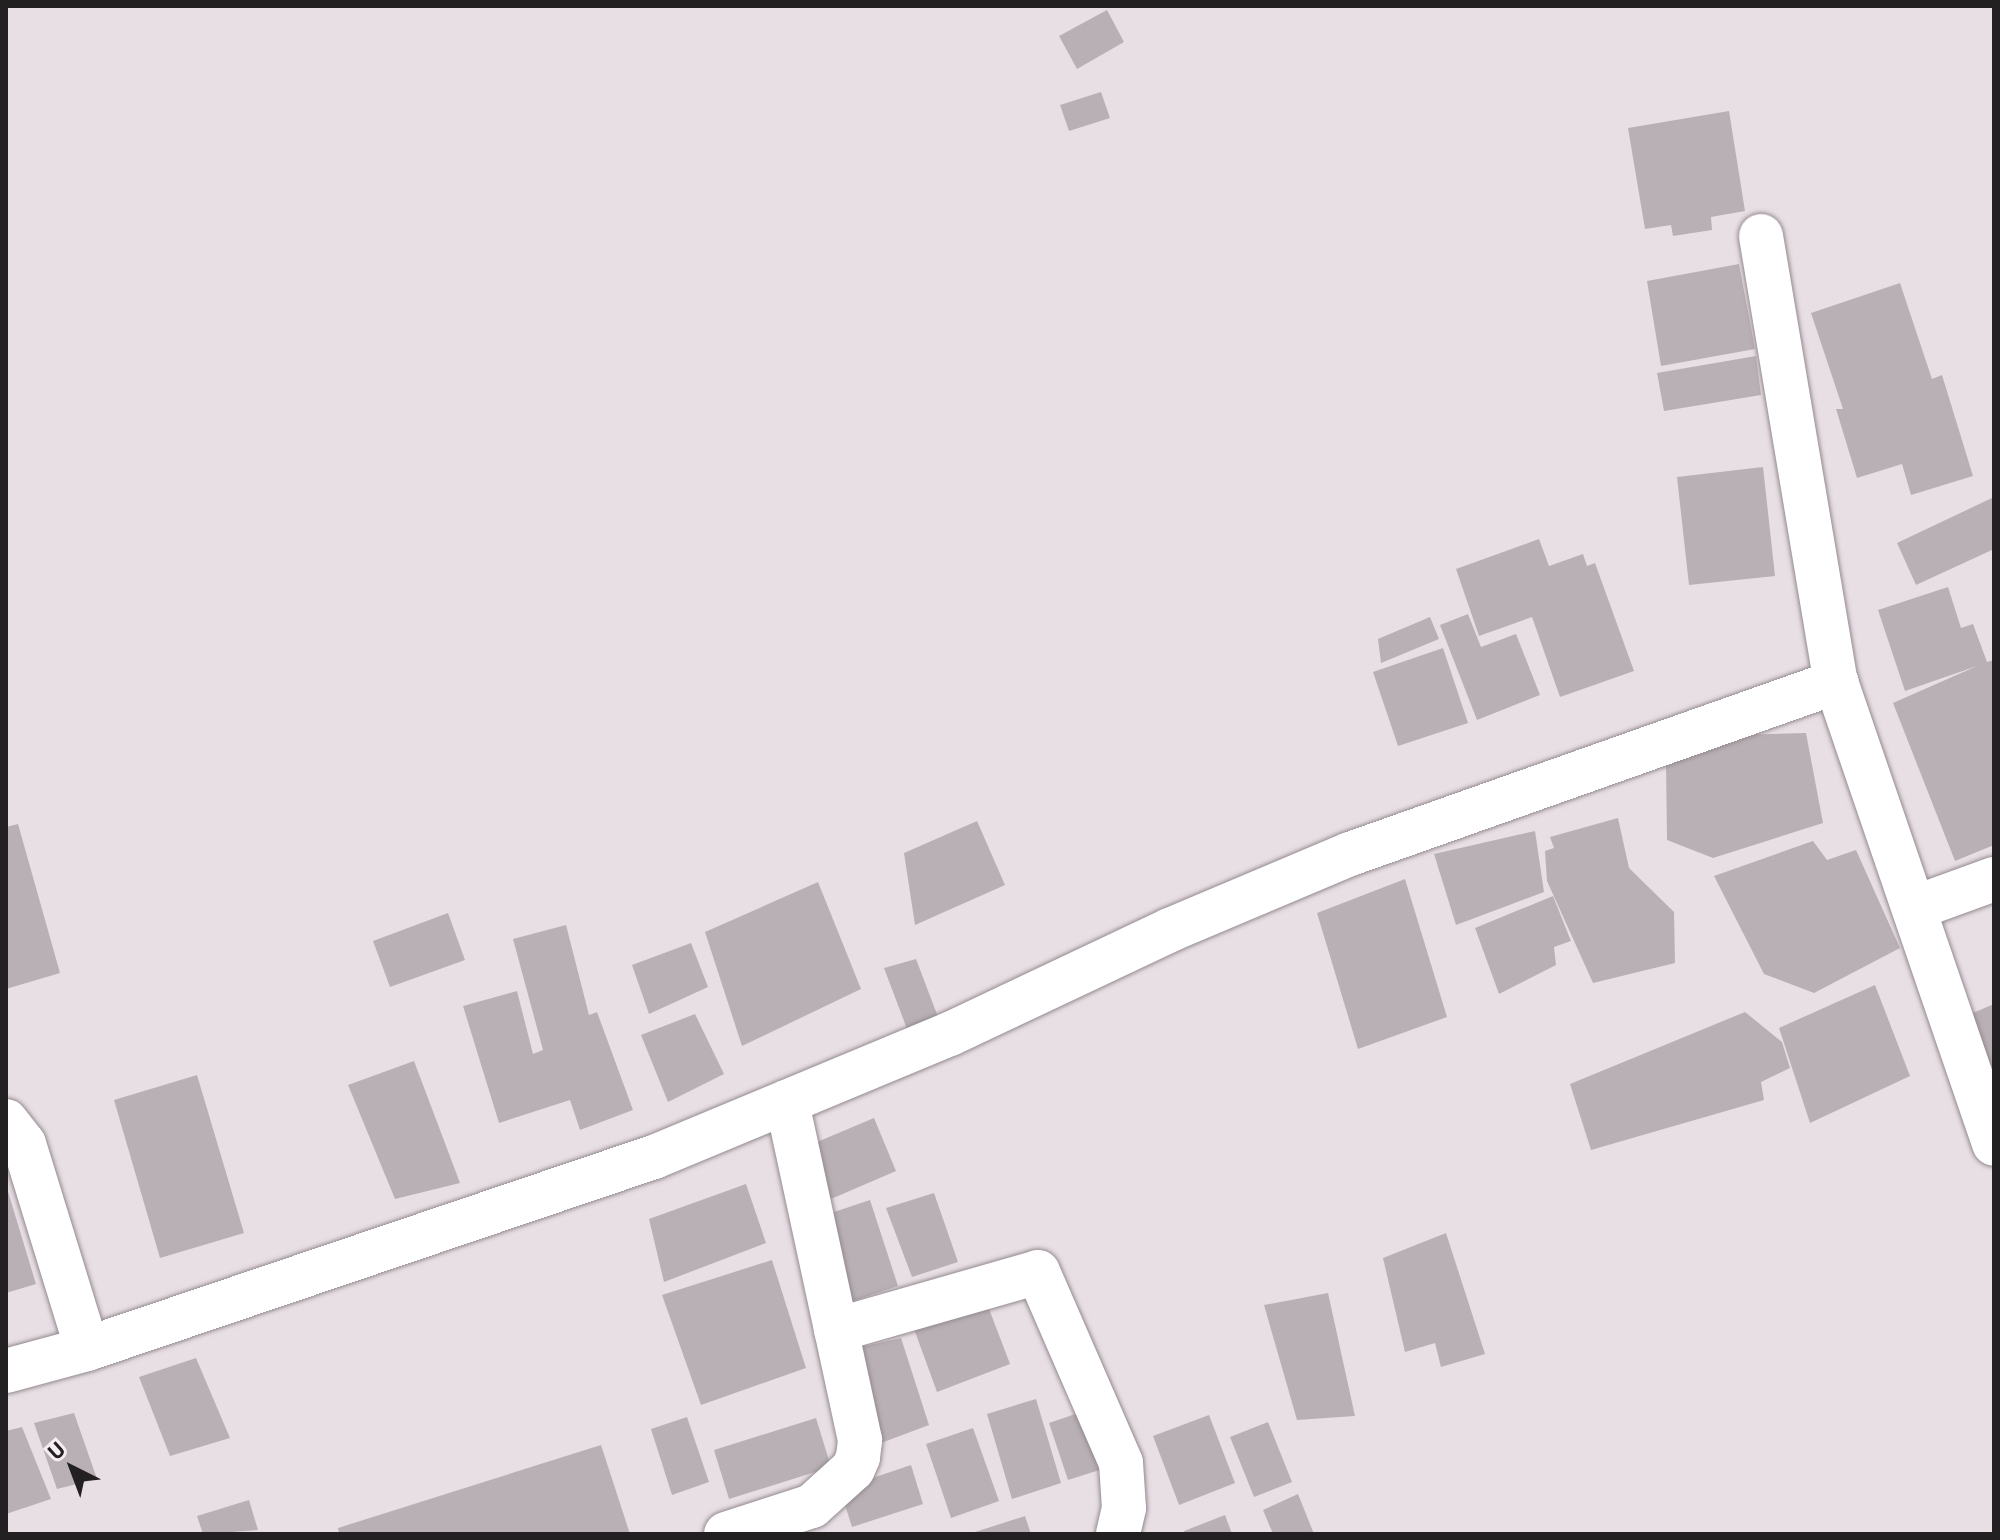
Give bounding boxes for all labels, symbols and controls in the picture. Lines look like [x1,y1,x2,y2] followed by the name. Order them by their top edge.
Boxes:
[32,1428,112,1508] north arrow
[39,1433,73,1468] text: U

